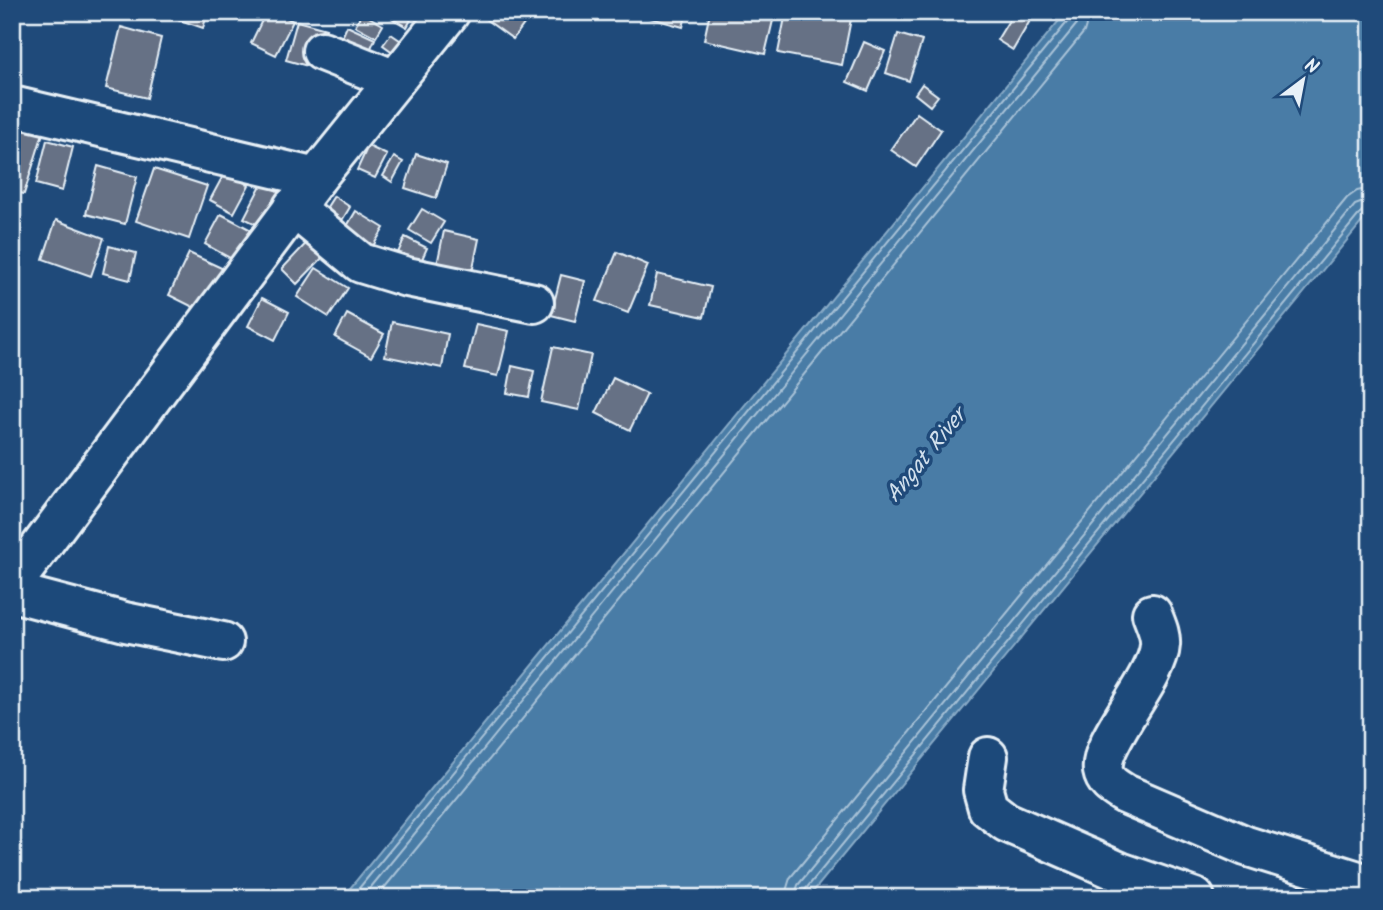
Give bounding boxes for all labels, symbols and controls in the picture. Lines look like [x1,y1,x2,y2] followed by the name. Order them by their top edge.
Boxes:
[1268,46,1338,116] north arrow
[1298,51,1324,83] text: N
[877,398,979,511] water label: Angat River

